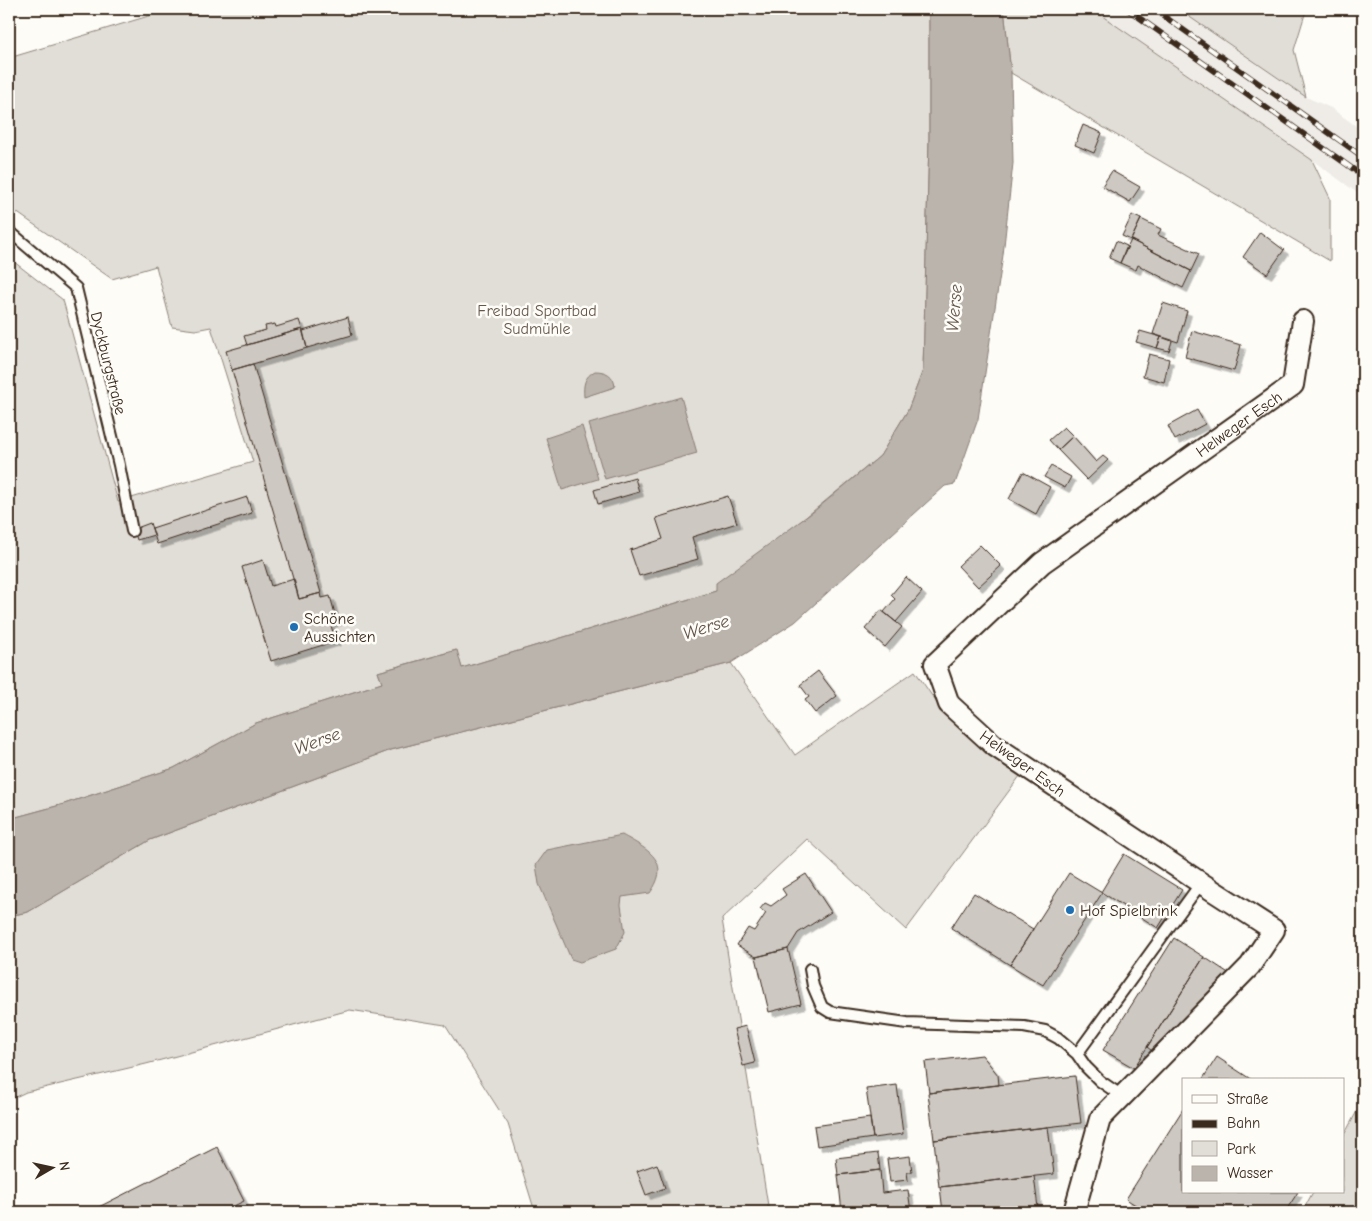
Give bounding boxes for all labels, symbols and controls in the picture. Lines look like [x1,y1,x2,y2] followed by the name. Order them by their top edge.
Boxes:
[942,283,967,333] water label: Werse
[477,302,597,338] park label: Freibad Sportbad Sudmühle
[87,310,130,417] street label: Dyckburgstraße
[1193,388,1286,461] street label: Helweger Esch
[304,610,376,646] place label: Schöne Aussichten
[680,610,732,644] water label: Werse
[288,621,300,633] marker: Schöne Aussichten
[291,723,343,759] water label: Werse
[976,727,1069,801] street label: Helweger Esch
[1080,902,1178,920] place label: Hof Spielbrink
[1064,904,1076,916] marker: Hof Spielbrink
[1182,1078,1344,1194] legend
[1227,1090,1269,1108] text: Straße
[1227,1114,1260,1132] text: Bahn
[1227,1140,1256,1158] text: Park
[28,1144,78,1194] north arrow
[55,1160,73,1172] text: N
[1227,1164,1273,1182] text: Wasser

